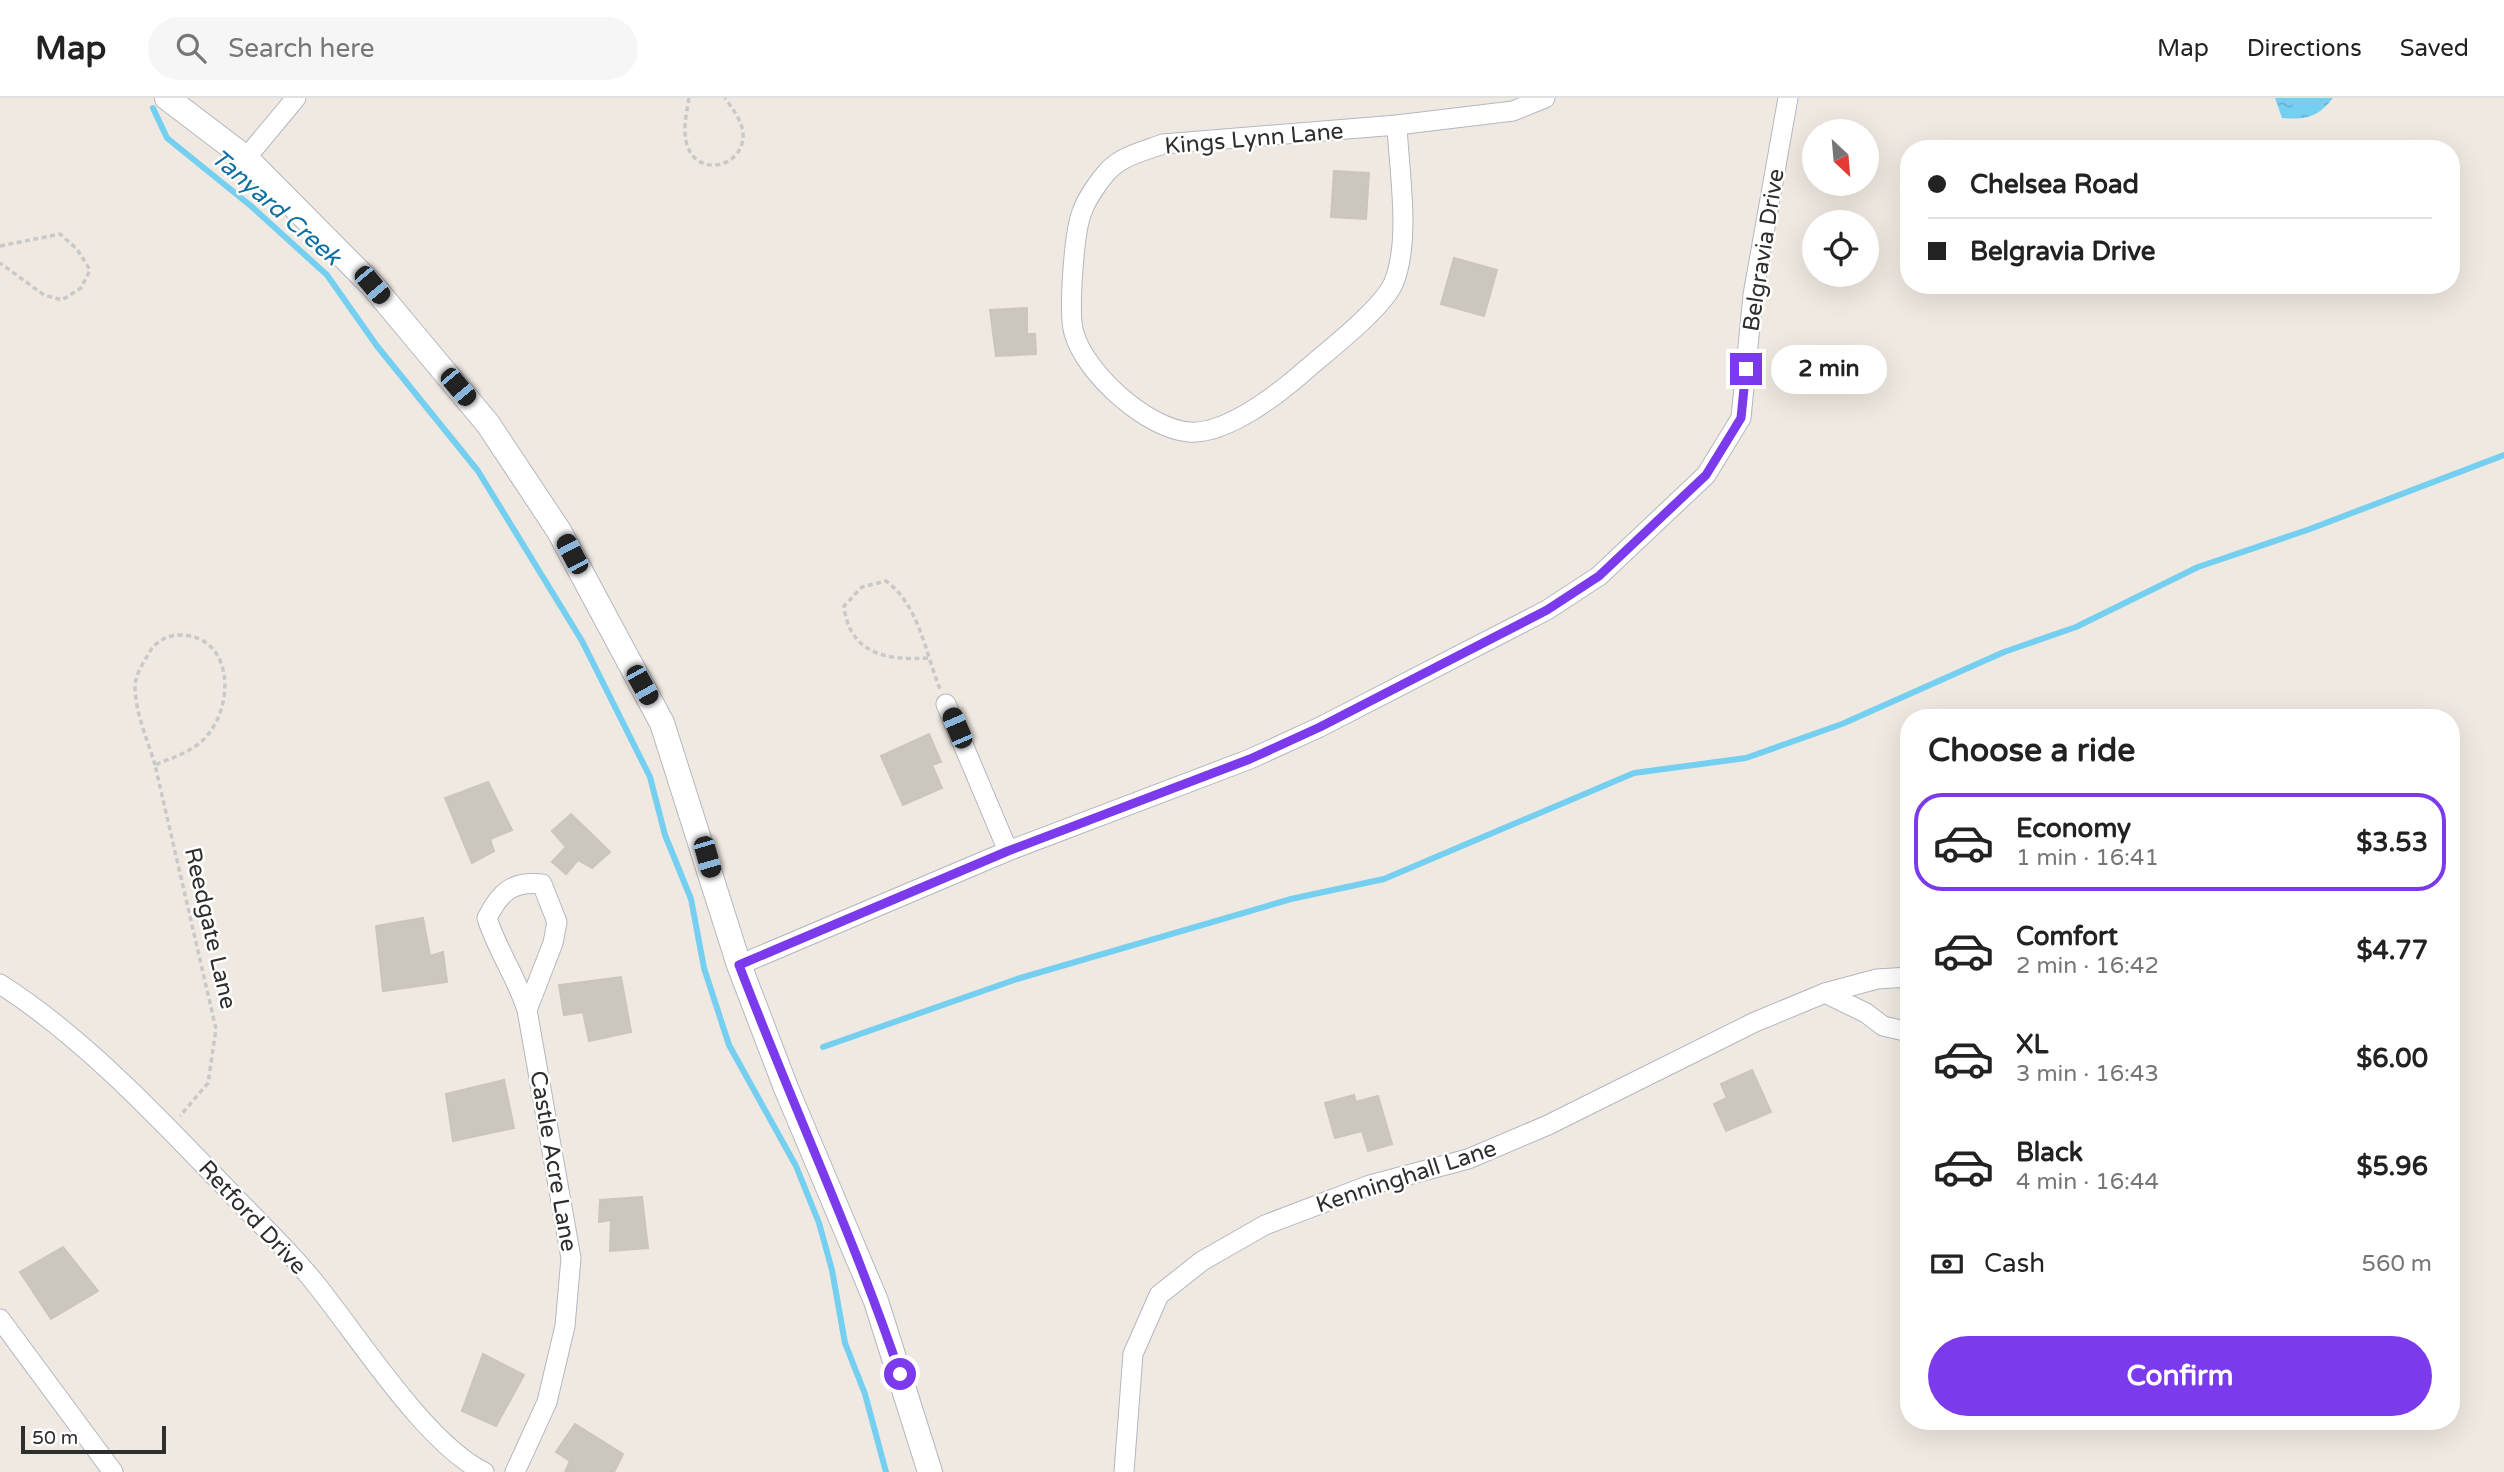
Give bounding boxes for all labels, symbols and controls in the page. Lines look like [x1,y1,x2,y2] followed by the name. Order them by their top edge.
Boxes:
[148,17,638,80] search box
[35,29,106,68] text: Map
[172,29,210,67] icon: search
[228,33,374,64] text: Search here
[2157,34,2209,63] text: Map
[2247,34,2362,63] text: Directions
[2400,34,2469,63] text: Saved
[1163,117,1345,161] street label: Kings Lynn Lane
[1802,119,1880,196] north arrow
[1802,119,1879,287] map controls
[205,143,348,273] water label: Tanyard Creek
[1737,167,1791,333] street label: Belgravia Drive
[1970,169,2139,200] text: Chelsea Road
[1802,210,1879,287] button: locate
[1970,236,2155,267] text: Belgravia Drive
[351,262,394,308] car
[1770,344,1886,394] callout: 2 min
[1730,353,1762,385] route end
[1798,355,1860,383] text: 2 min
[437,364,480,410] car
[553,531,592,577] car
[623,662,662,708] car
[940,705,975,751] car
[1928,732,2135,770] text: Choose a ride
[1932,811,1995,874] icon: car
[2016,813,2131,844] text: Economy
[2356,827,2428,858] text: $3.53
[692,834,723,880] car
[2016,844,2159,872] text: 1 min · 16:41
[178,845,242,1012] street label: Reedgate Lane
[1932,919,1995,982] icon: car
[2016,921,2118,952] text: Comfort
[2356,935,2428,966] text: $4.77
[2016,952,2159,980] text: 2 min · 16:42
[1932,1027,1995,1090] icon: car
[2016,1029,2048,1060] text: XL
[2356,1043,2428,1074] text: $6.00
[2016,1060,2159,1088] text: 3 min · 16:43
[523,1069,583,1254] street label: Castle Acre Lane
[1312,1135,1500,1219] street label: Kenninghall Lane
[1932,1135,1995,1198] icon: car
[2016,1137,2083,1168] text: Black
[2356,1151,2428,1182] text: $5.96
[192,1155,312,1281] street label: Retford Drive
[2016,1168,2159,1196] text: 4 min · 16:44
[1928,1245,1966,1283] icon: cash
[1984,1248,2045,1279] text: Cash
[2362,1250,2432,1278] text: 560 m
[1928,1336,2432,1416] button: Confirm
[884,1358,916,1390] route start
[21,1423,166,1455] scale bar
[32,1427,78,1449] text: 50 m

